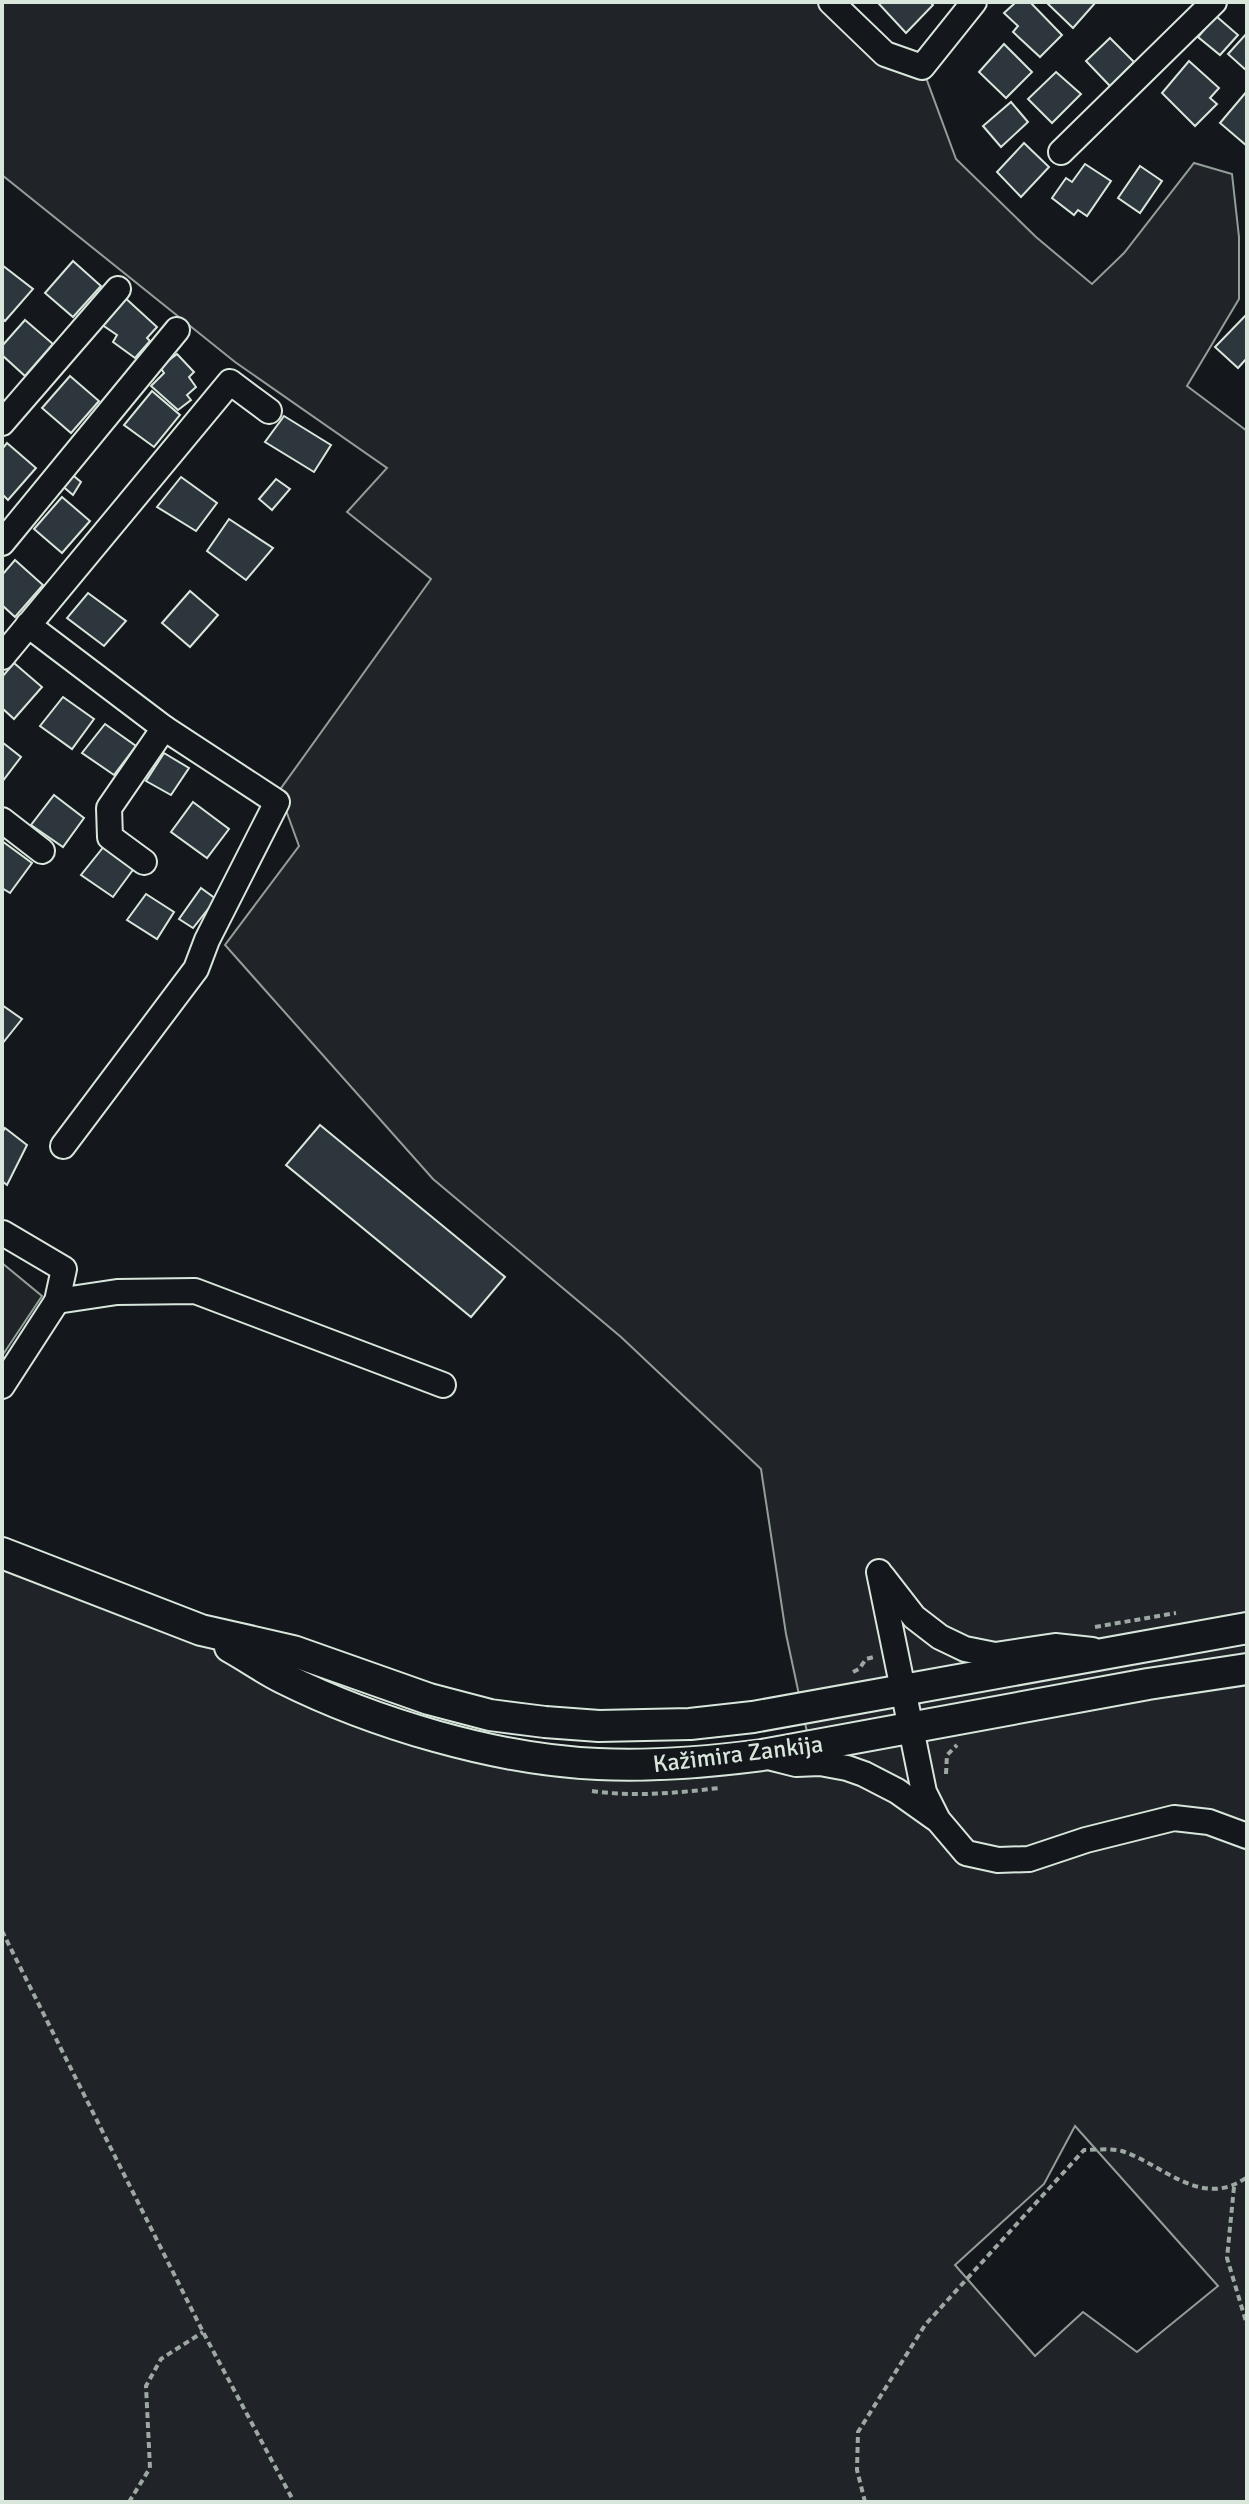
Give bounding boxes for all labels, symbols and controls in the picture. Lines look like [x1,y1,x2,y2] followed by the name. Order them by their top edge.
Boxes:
[651,1729,825,1779] street label: Kažimira Zankija

